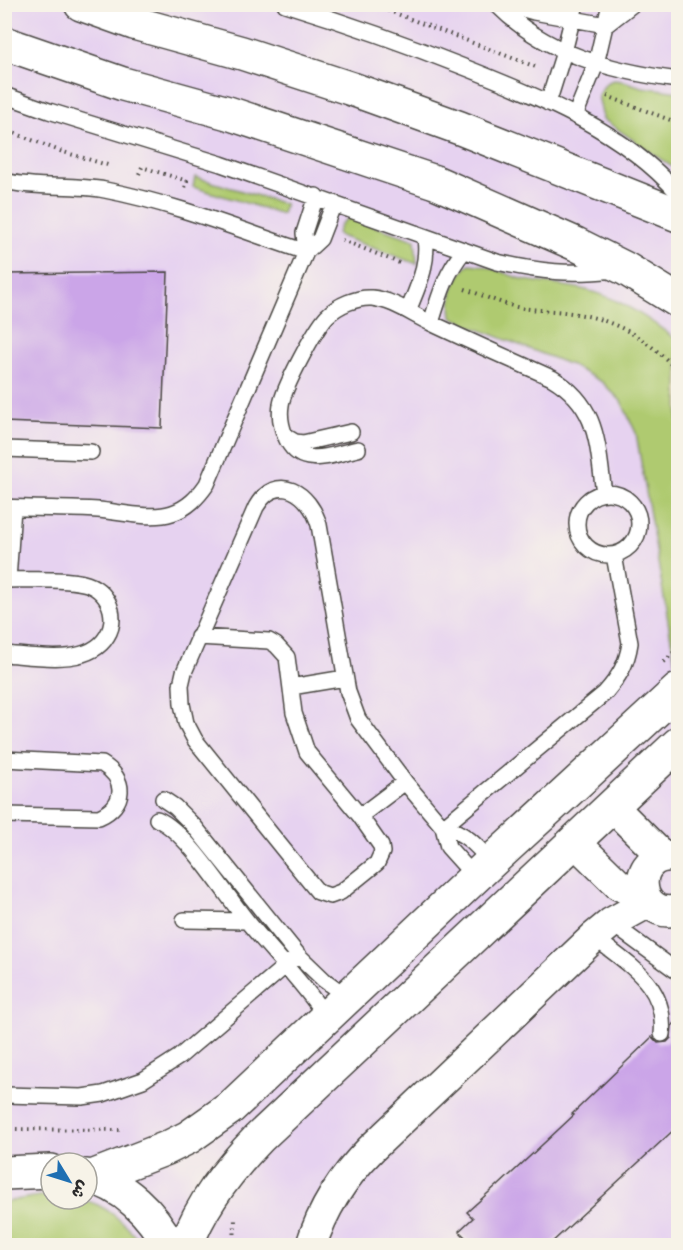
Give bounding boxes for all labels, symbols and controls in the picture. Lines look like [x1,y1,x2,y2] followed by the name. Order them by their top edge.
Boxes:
[39,1151,99,1211] north arrow
[67,1177,93,1202] text: ش

